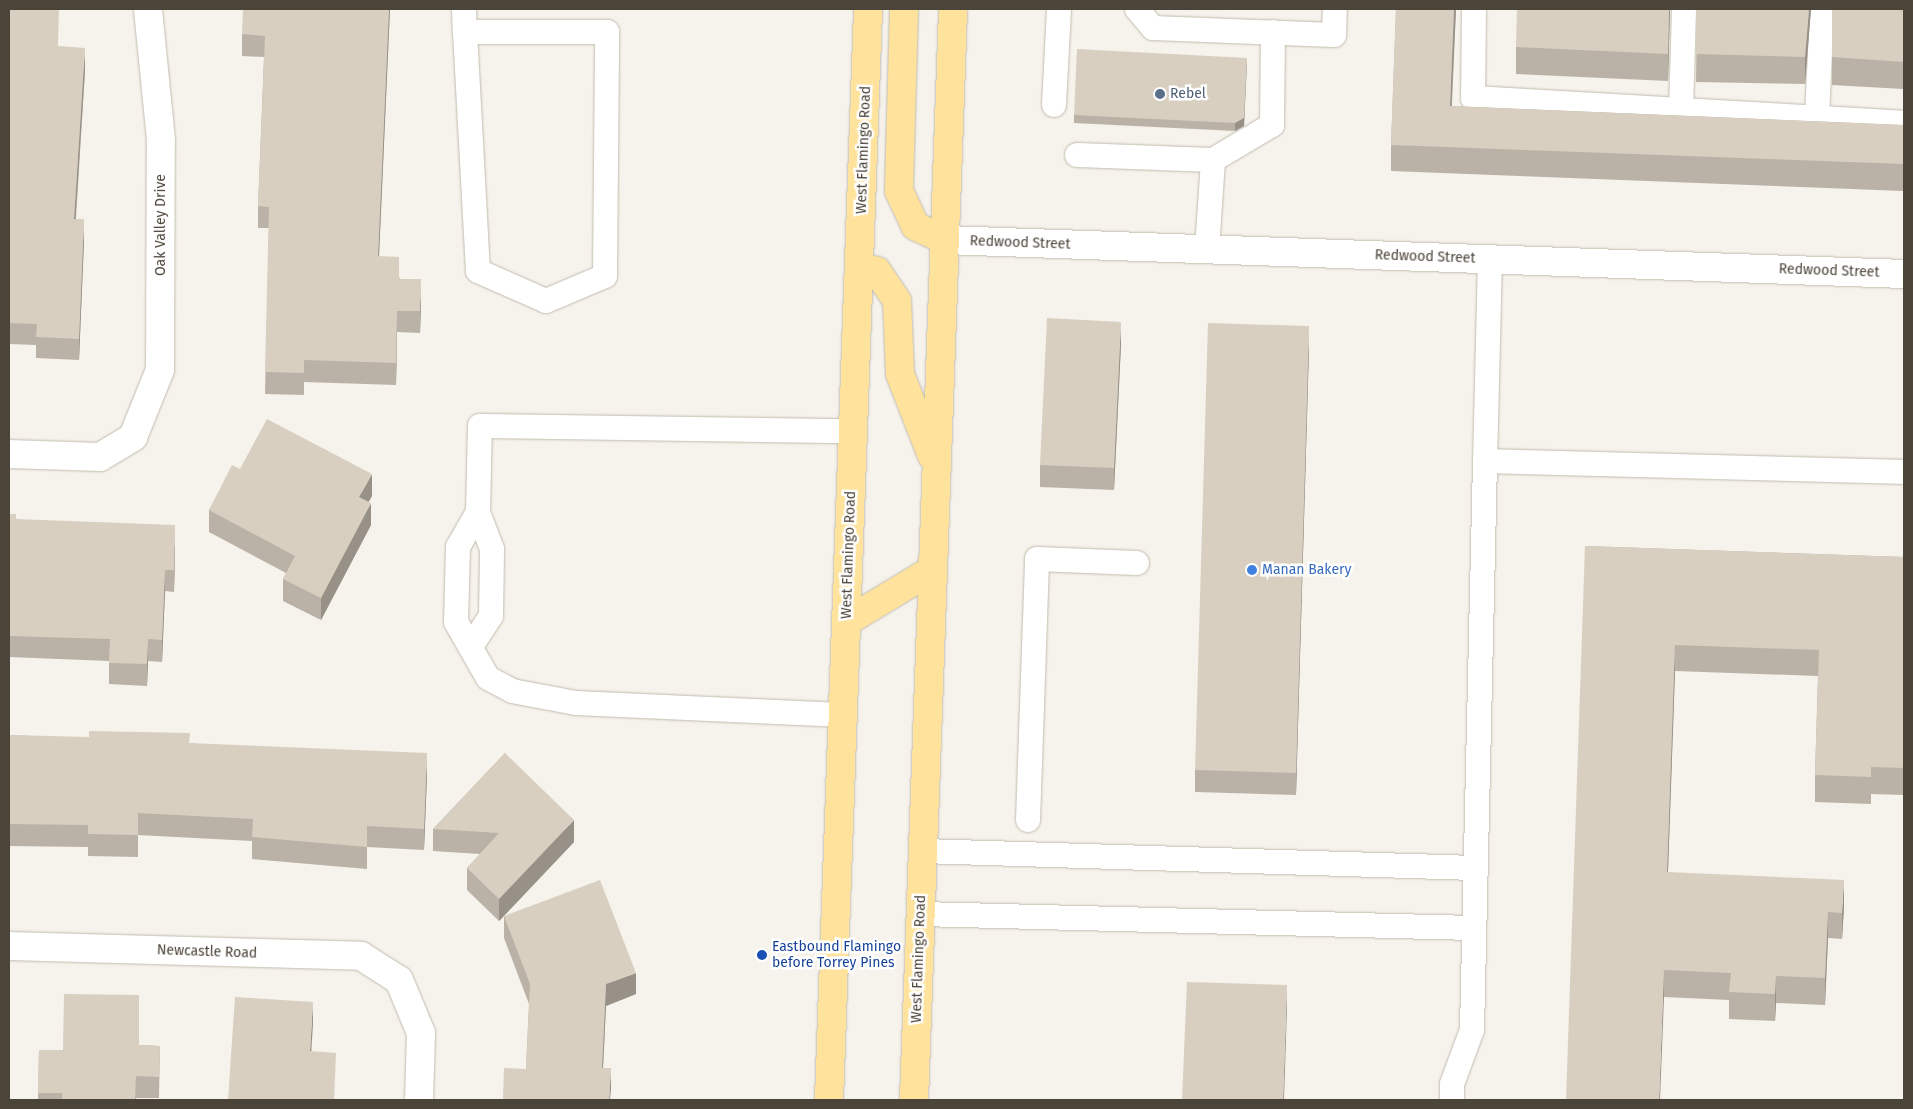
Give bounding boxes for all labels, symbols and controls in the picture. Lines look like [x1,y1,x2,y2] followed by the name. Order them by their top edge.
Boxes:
[853,86,875,214] street label: West Flamingo Road
[1170,86,1206,102] place label: Rebel
[1154,88,1166,100] marker: Rebel
[153,174,169,276] street label: Oak Valley Drive
[969,233,1071,253] street label: Redwood Street
[1374,247,1476,267] street label: Redwood Street
[1778,261,1880,281] street label: Redwood Street
[838,491,860,619] street label: West Flamingo Road
[1262,562,1351,578] place label: Manan Bakery
[1246,564,1258,576] marker: Manan Bakery
[908,895,930,1023] street label: West Flamingo Road
[772,939,901,972] place label: Eastbound Flamingo before Torrey Pines
[157,942,257,962] street label: Newcastle Road
[756,949,768,961] marker: Eastbound Flamingo before Torrey Pines

